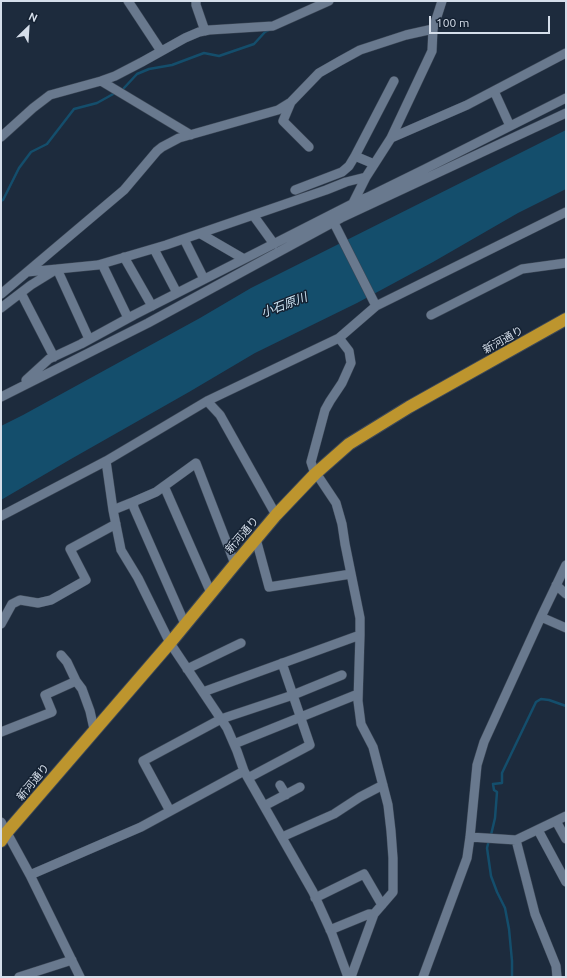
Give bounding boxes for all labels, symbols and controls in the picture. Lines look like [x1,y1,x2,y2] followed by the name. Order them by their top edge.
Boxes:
[8,8,48,48] north arrow
[431,8,552,34] scale bar
[27,10,39,24] text: N
[436,16,469,29] text: 100 m
[259,290,309,320] water label: 小石原川
[481,324,525,356] street label: 新河通り
[223,514,261,556] street label: 新河通り
[14,761,52,803] street label: 新河通り

